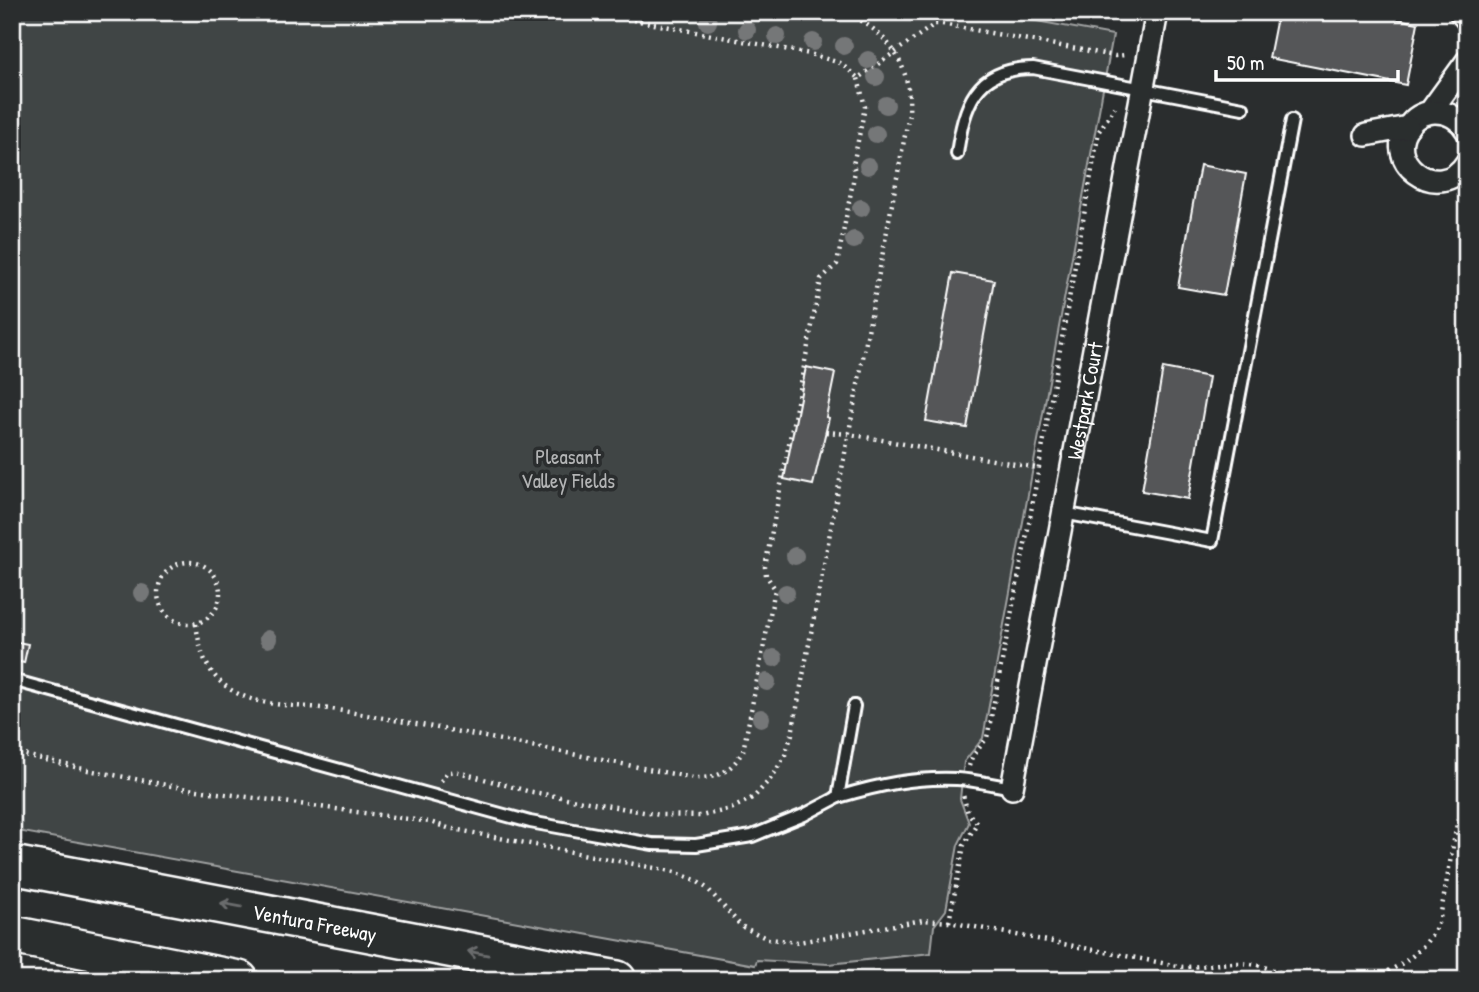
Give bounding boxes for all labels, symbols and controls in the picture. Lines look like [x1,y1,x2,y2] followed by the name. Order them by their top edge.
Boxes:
[1216,38,1398,82] scale bar
[1227,48,1264,77] text: 50 m
[1059,339,1110,462] street label: Westpark Court
[521,442,615,495] park label: Pleasant Valley Fields
[250,897,379,949] street label: Ventura Freeway
[220,898,243,912] one-way arrow
[467,946,490,959] one-way arrow

